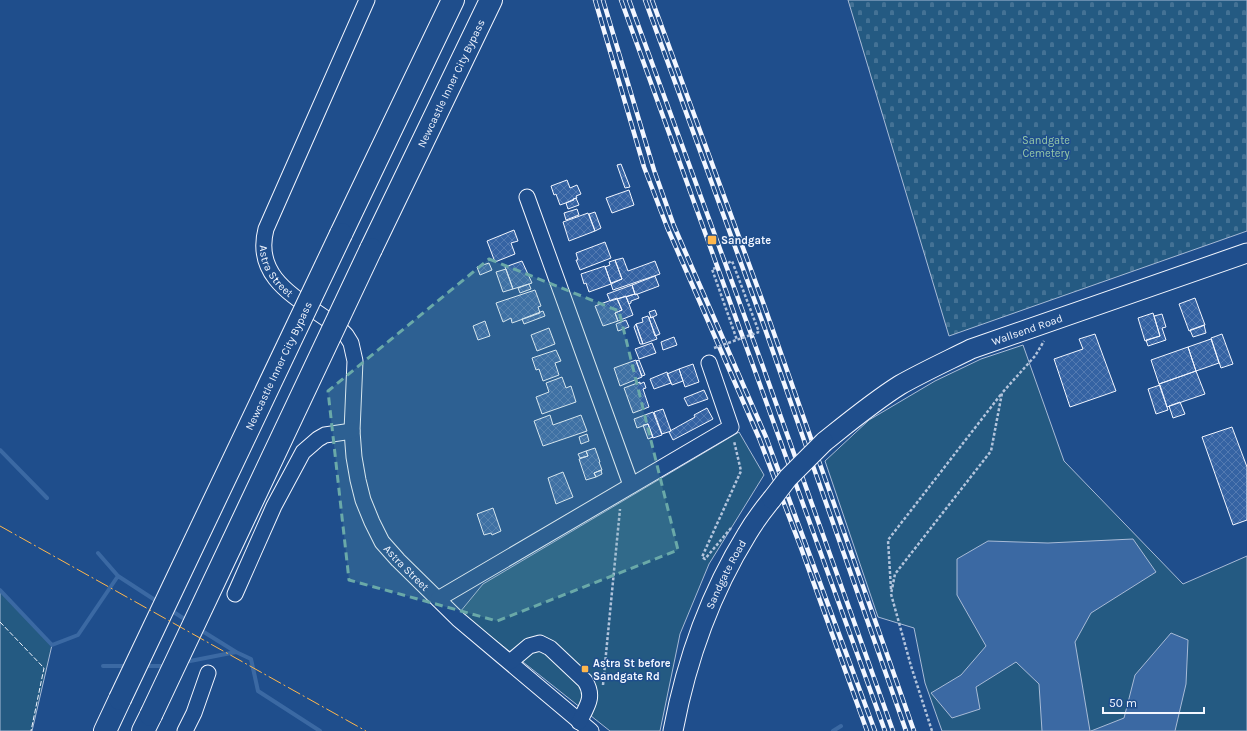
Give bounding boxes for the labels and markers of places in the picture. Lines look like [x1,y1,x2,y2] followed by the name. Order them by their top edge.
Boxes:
[706,234,718,246] marker: Sandgate
[721,234,771,247] place label: Sandgate
[593,657,671,683] place label: Astra St before Sandgate Rd
[580,664,590,674] marker: Astra St before Sandgate Rd

